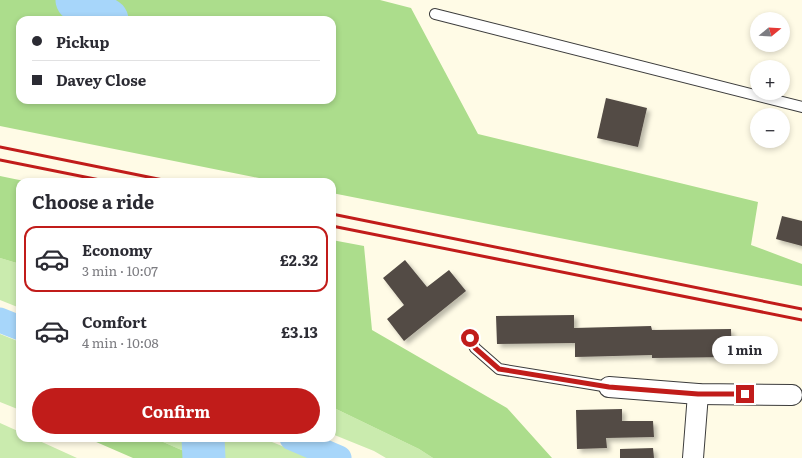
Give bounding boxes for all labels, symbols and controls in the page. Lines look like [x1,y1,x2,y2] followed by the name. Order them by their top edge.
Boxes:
[750,12,790,52] north arrow
[750,12,790,148] map controls
[56,30,109,53] text: Pickup
[750,60,790,100] button: +
[56,68,146,91] text: Davey Close
[750,108,790,148] button: −
[32,188,154,215] text: Choose a ride
[82,238,152,261] text: Economy
[34,241,70,277] icon: car
[280,248,318,271] text: £2.32
[82,261,158,280] text: 3 min · 10:07
[82,310,147,333] text: Comfort
[34,313,70,349] icon: car
[281,320,318,343] text: £3.13
[461,329,479,347] route start
[82,333,159,352] text: 4 min · 10:08
[712,336,778,364] callout: 1 min
[728,340,762,359] text: 1 min
[736,385,754,403] route end
[32,388,320,434] button: Confirm

